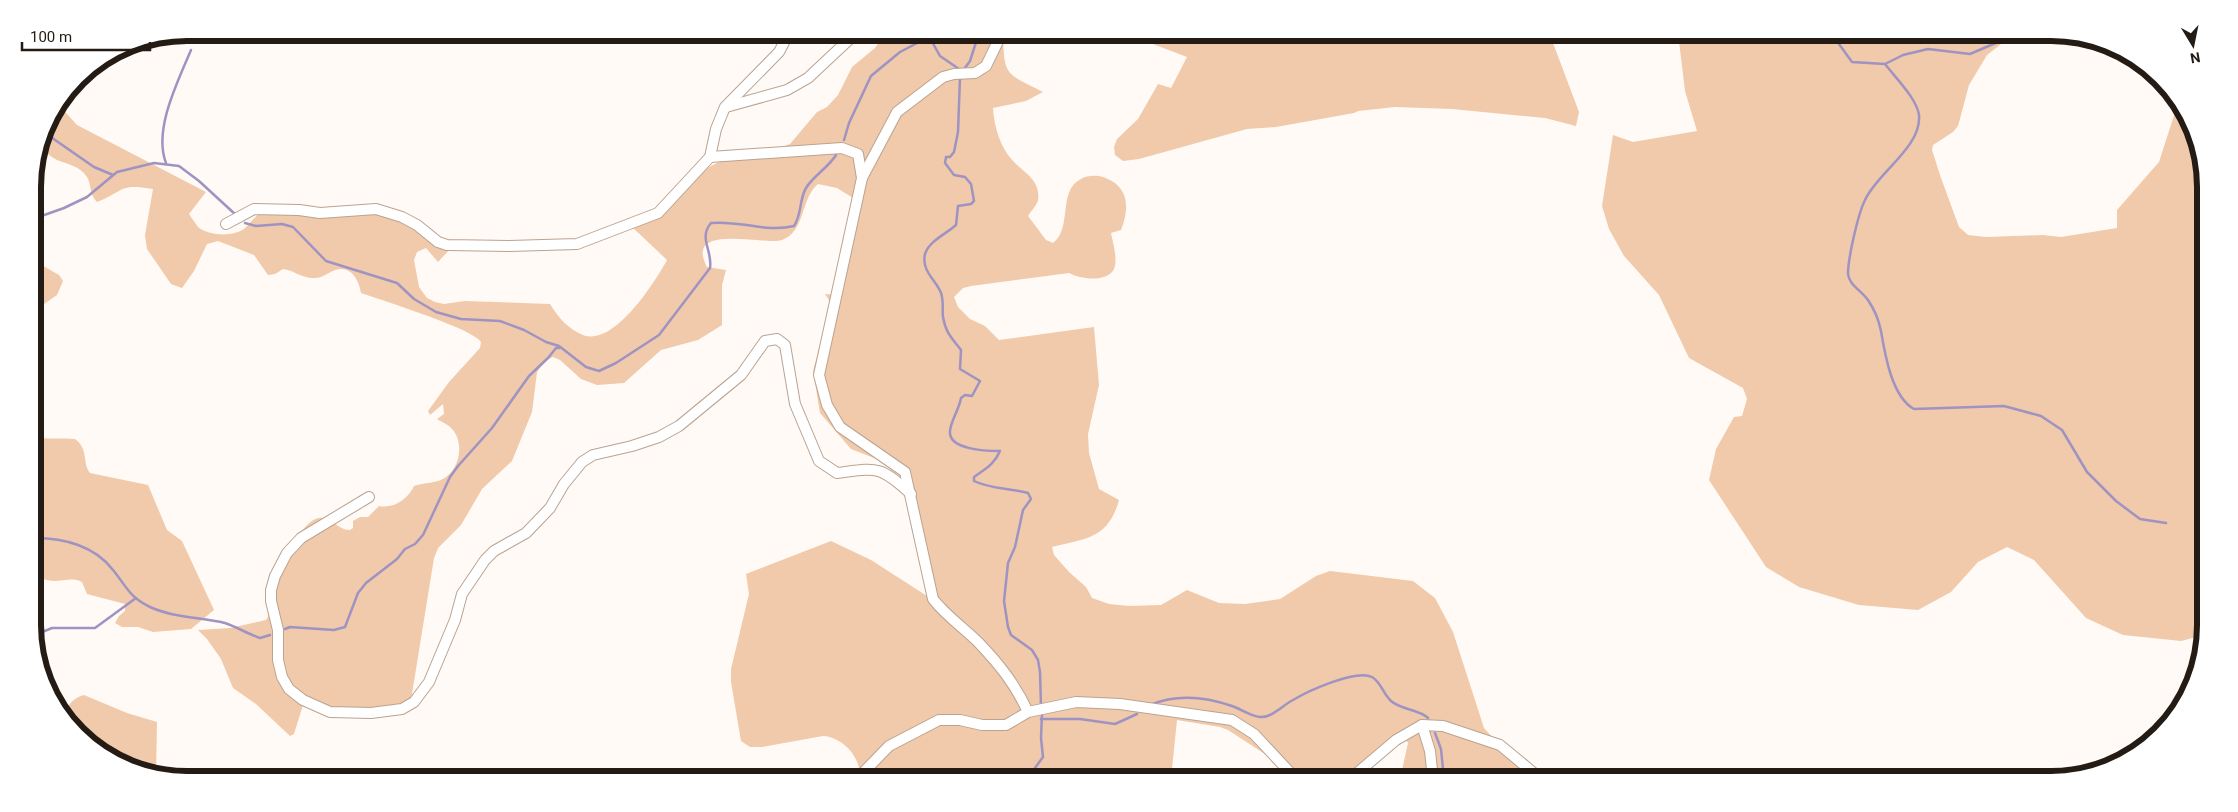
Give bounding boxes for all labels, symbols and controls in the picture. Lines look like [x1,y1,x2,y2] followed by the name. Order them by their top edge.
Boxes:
[22,20,150,52] scale bar
[2168,20,2218,70] north arrow
[30,28,72,46] text: 100 m
[2189,49,2202,67] text: N

